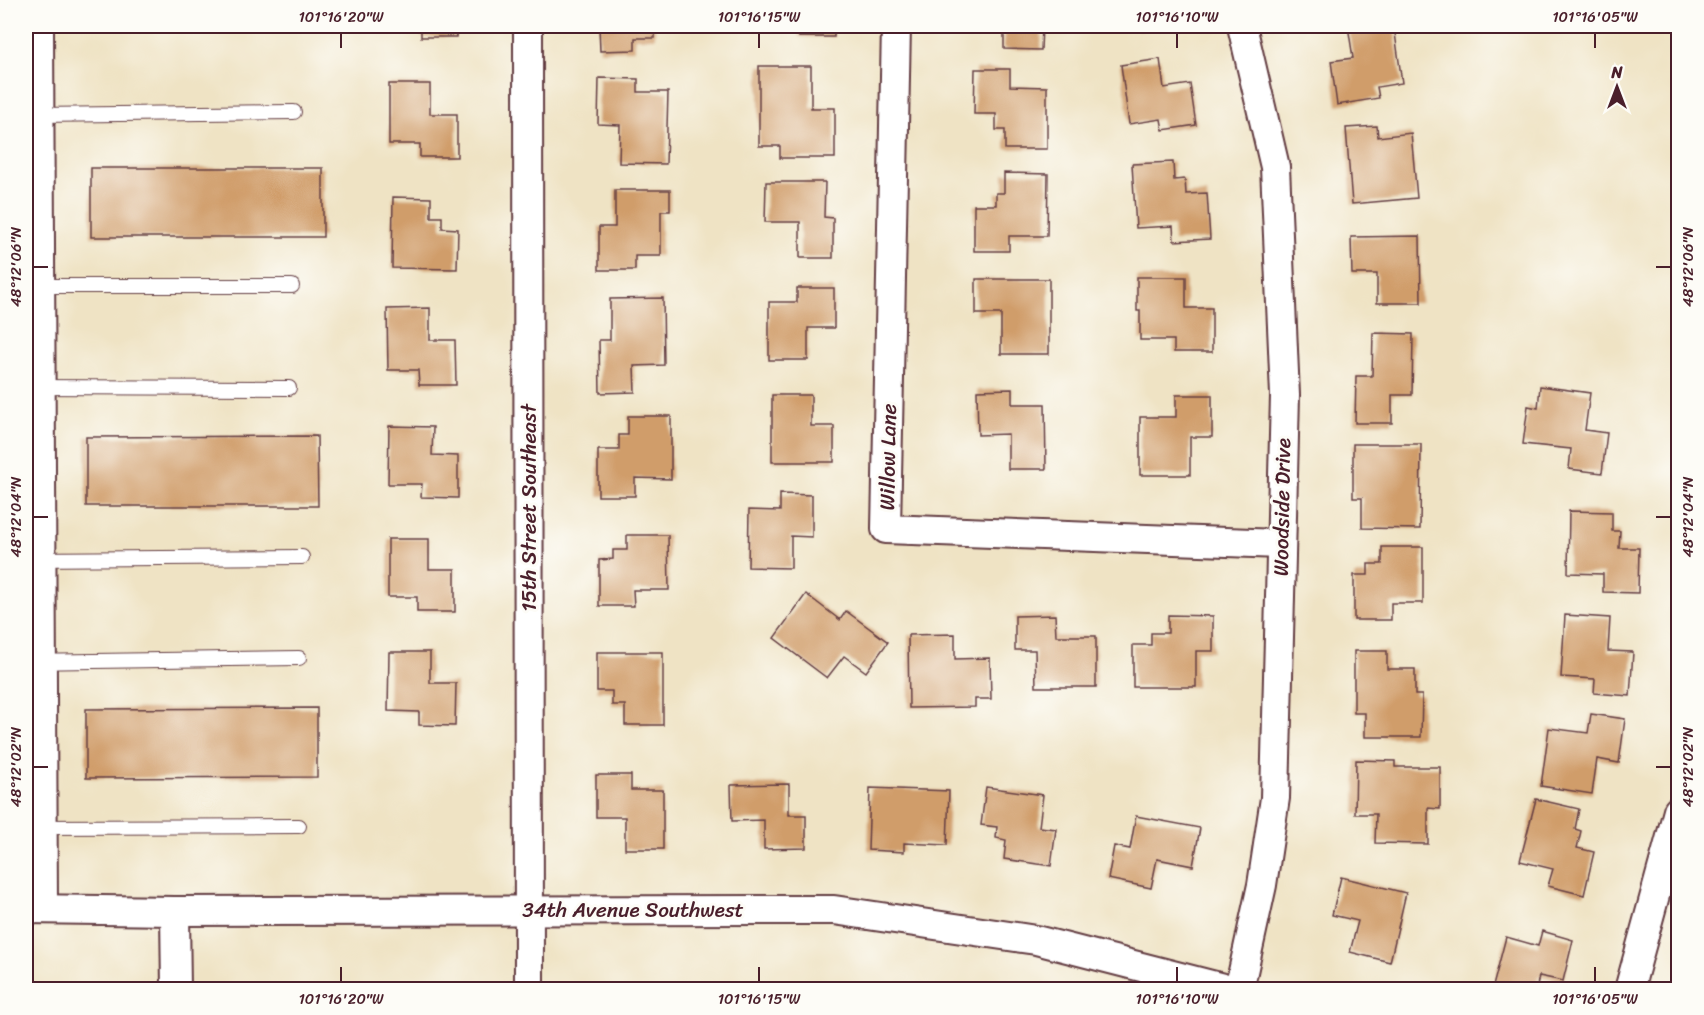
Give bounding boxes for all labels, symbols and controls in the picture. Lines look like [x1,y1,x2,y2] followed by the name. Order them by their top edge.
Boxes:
[298,4,384,30] text: 101°16'20"W
[718,4,801,30] text: 101°16'15"W
[1135,4,1219,30] text: 101°16'10"W
[1552,4,1638,30] text: 101°16'05"W
[1587,57,1647,117] north arrow
[1610,58,1623,87] text: N
[3,226,29,307] text: 48°12'06"N
[1675,226,1701,307] text: 48°12'06"N
[510,403,548,612] street label: 15th Street Southeast
[868,403,908,511] street label: Willow Lane
[1262,438,1302,576] street label: Woodside Drive
[3,476,29,558] text: 48°12'04"N
[1675,476,1701,558] text: 48°12'04"N
[3,726,29,807] text: 48°12'02"N
[1675,726,1701,807] text: 48°12'02"N
[522,891,744,929] street label: 34th Avenue Southwest
[298,986,384,1012] text: 101°16'20"W
[718,986,801,1012] text: 101°16'15"W
[1135,986,1219,1012] text: 101°16'10"W
[1552,986,1638,1012] text: 101°16'05"W

